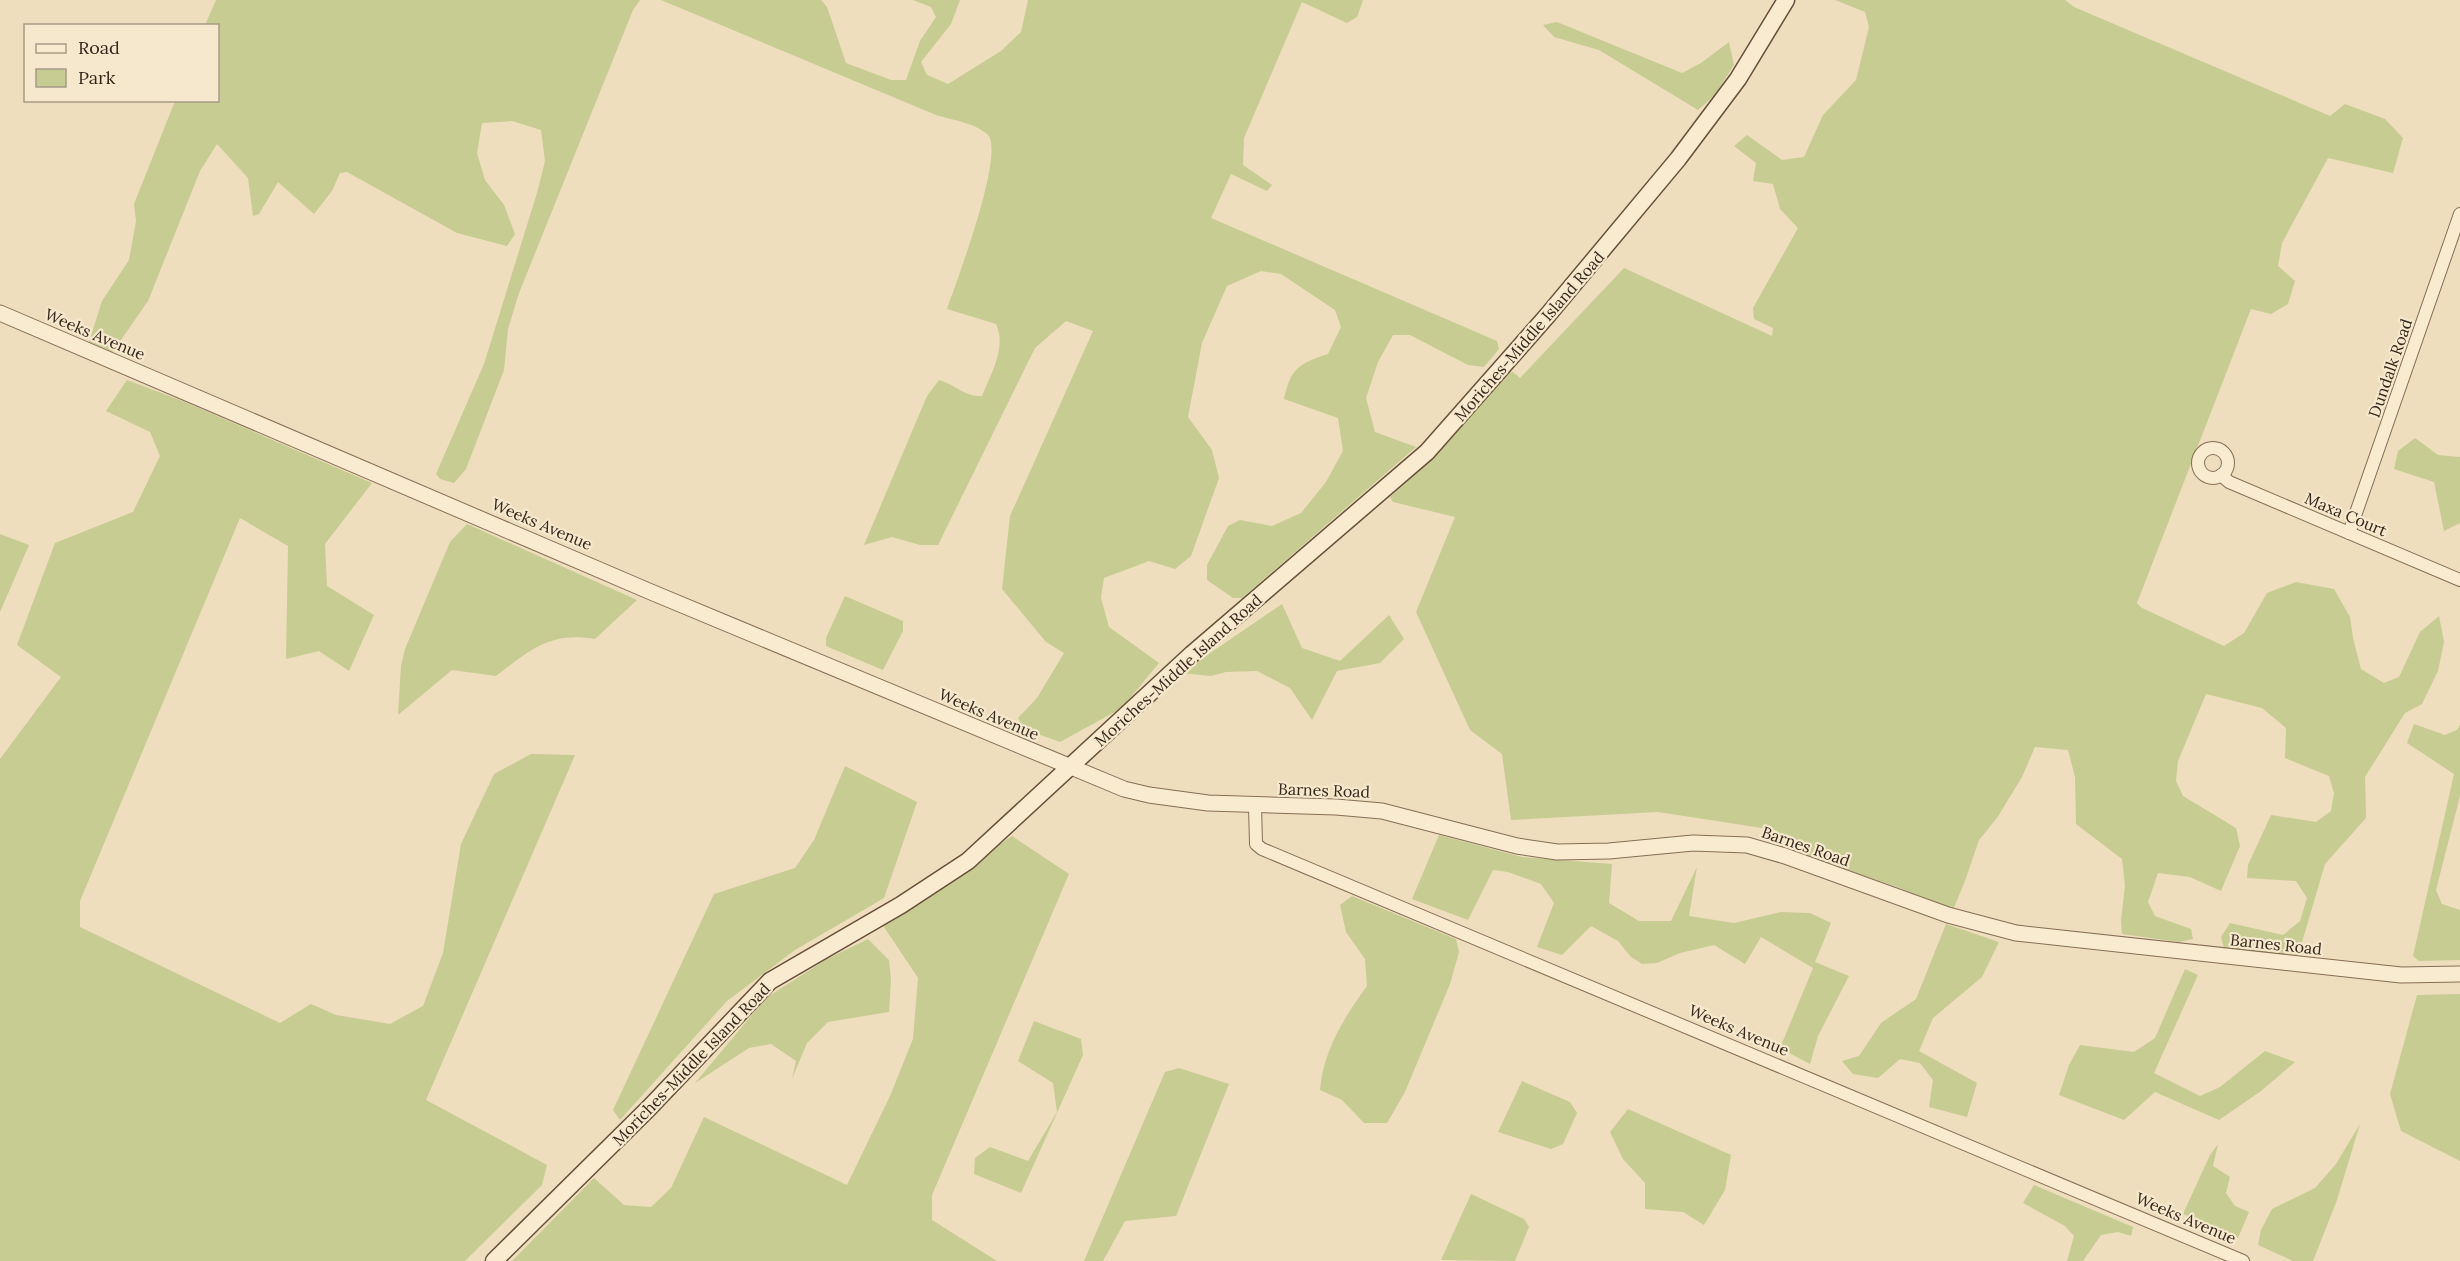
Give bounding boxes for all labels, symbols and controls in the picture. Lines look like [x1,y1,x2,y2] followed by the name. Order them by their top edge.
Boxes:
[24,24,219,102] legend
[78,36,120,59] text: Road
[78,66,116,89] text: Park
[1450,247,1609,425] street label: Moriches-Middle Island Road
[42,304,148,364] street label: Weeks Avenue
[2364,316,2416,420] street label: Dundalk Road
[2302,488,2391,541] street label: Maxa Court
[489,494,595,554] street label: Weeks Avenue
[1090,589,1266,751] street label: Moriches-Middle Island Road
[936,684,1042,744] street label: Weeks Avenue
[1278,778,1371,802] street label: Barnes Road
[1759,822,1853,871] street label: Barnes Road
[2229,929,2323,959] street label: Barnes Road
[608,978,774,1150] street label: Moriches-Middle Island Road
[1686,1000,1792,1060] street label: Weeks Avenue
[2133,1188,2239,1248] street label: Weeks Avenue

